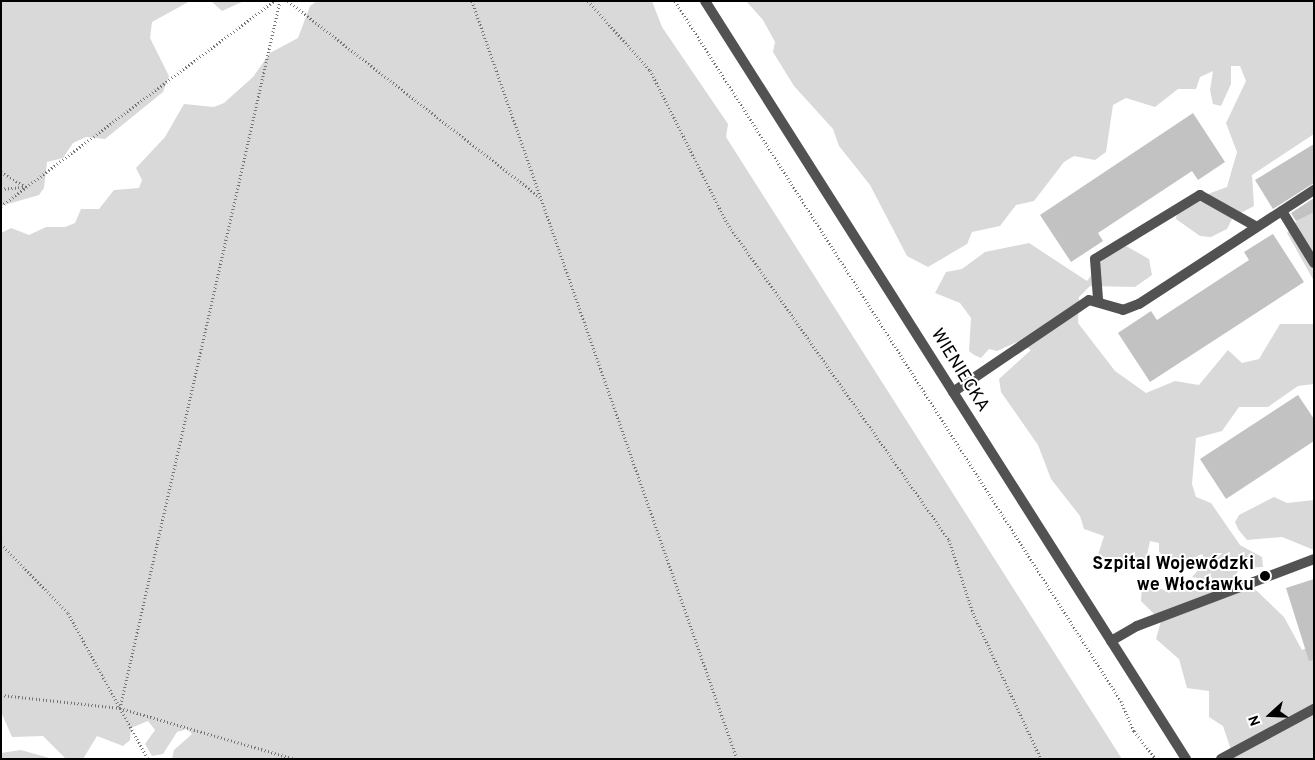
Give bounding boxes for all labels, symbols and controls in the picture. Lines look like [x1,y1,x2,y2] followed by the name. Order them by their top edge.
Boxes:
[925,325,993,417] street label: WIENIECKA
[1092,555,1254,598] place label: Szpital Wojewódzki we Włocławku
[1258,569,1272,583] marker: Szpital Wojewódzki we Włocławku
[1245,690,1295,740] north arrow
[1246,713,1265,728] text: N

